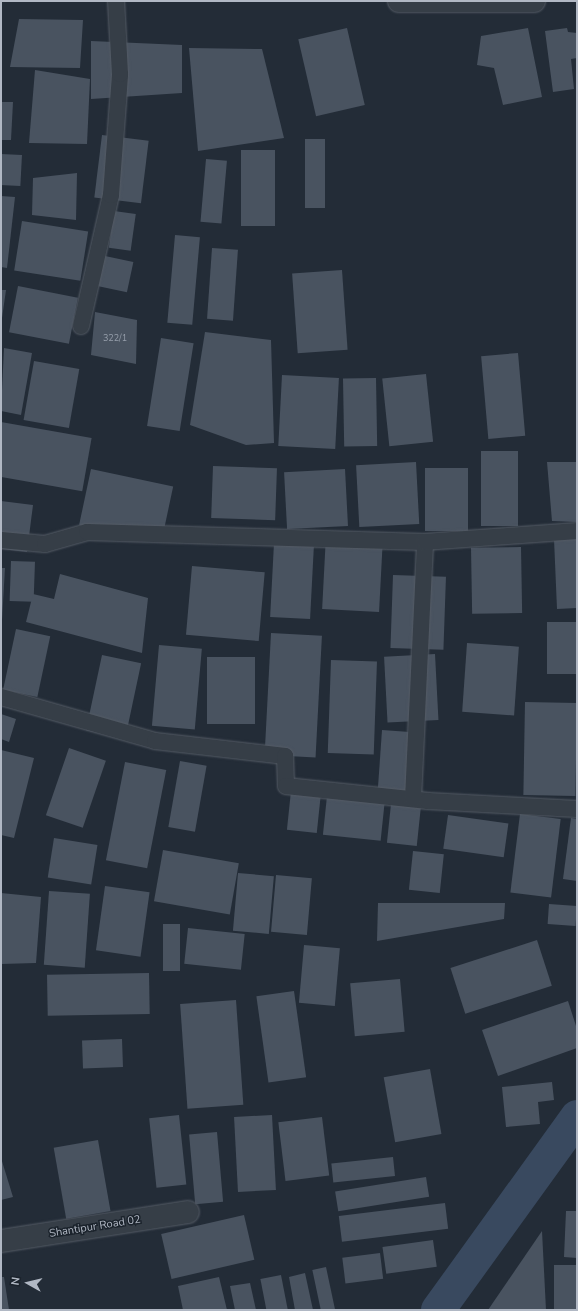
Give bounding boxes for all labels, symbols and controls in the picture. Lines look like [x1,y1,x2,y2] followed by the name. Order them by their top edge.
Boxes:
[103,333,127,343] house number: 322/1
[48,1213,142,1241] street label: Shantipur Road 02
[8,1263,48,1303] north arrow
[8,1276,24,1286] text: N

